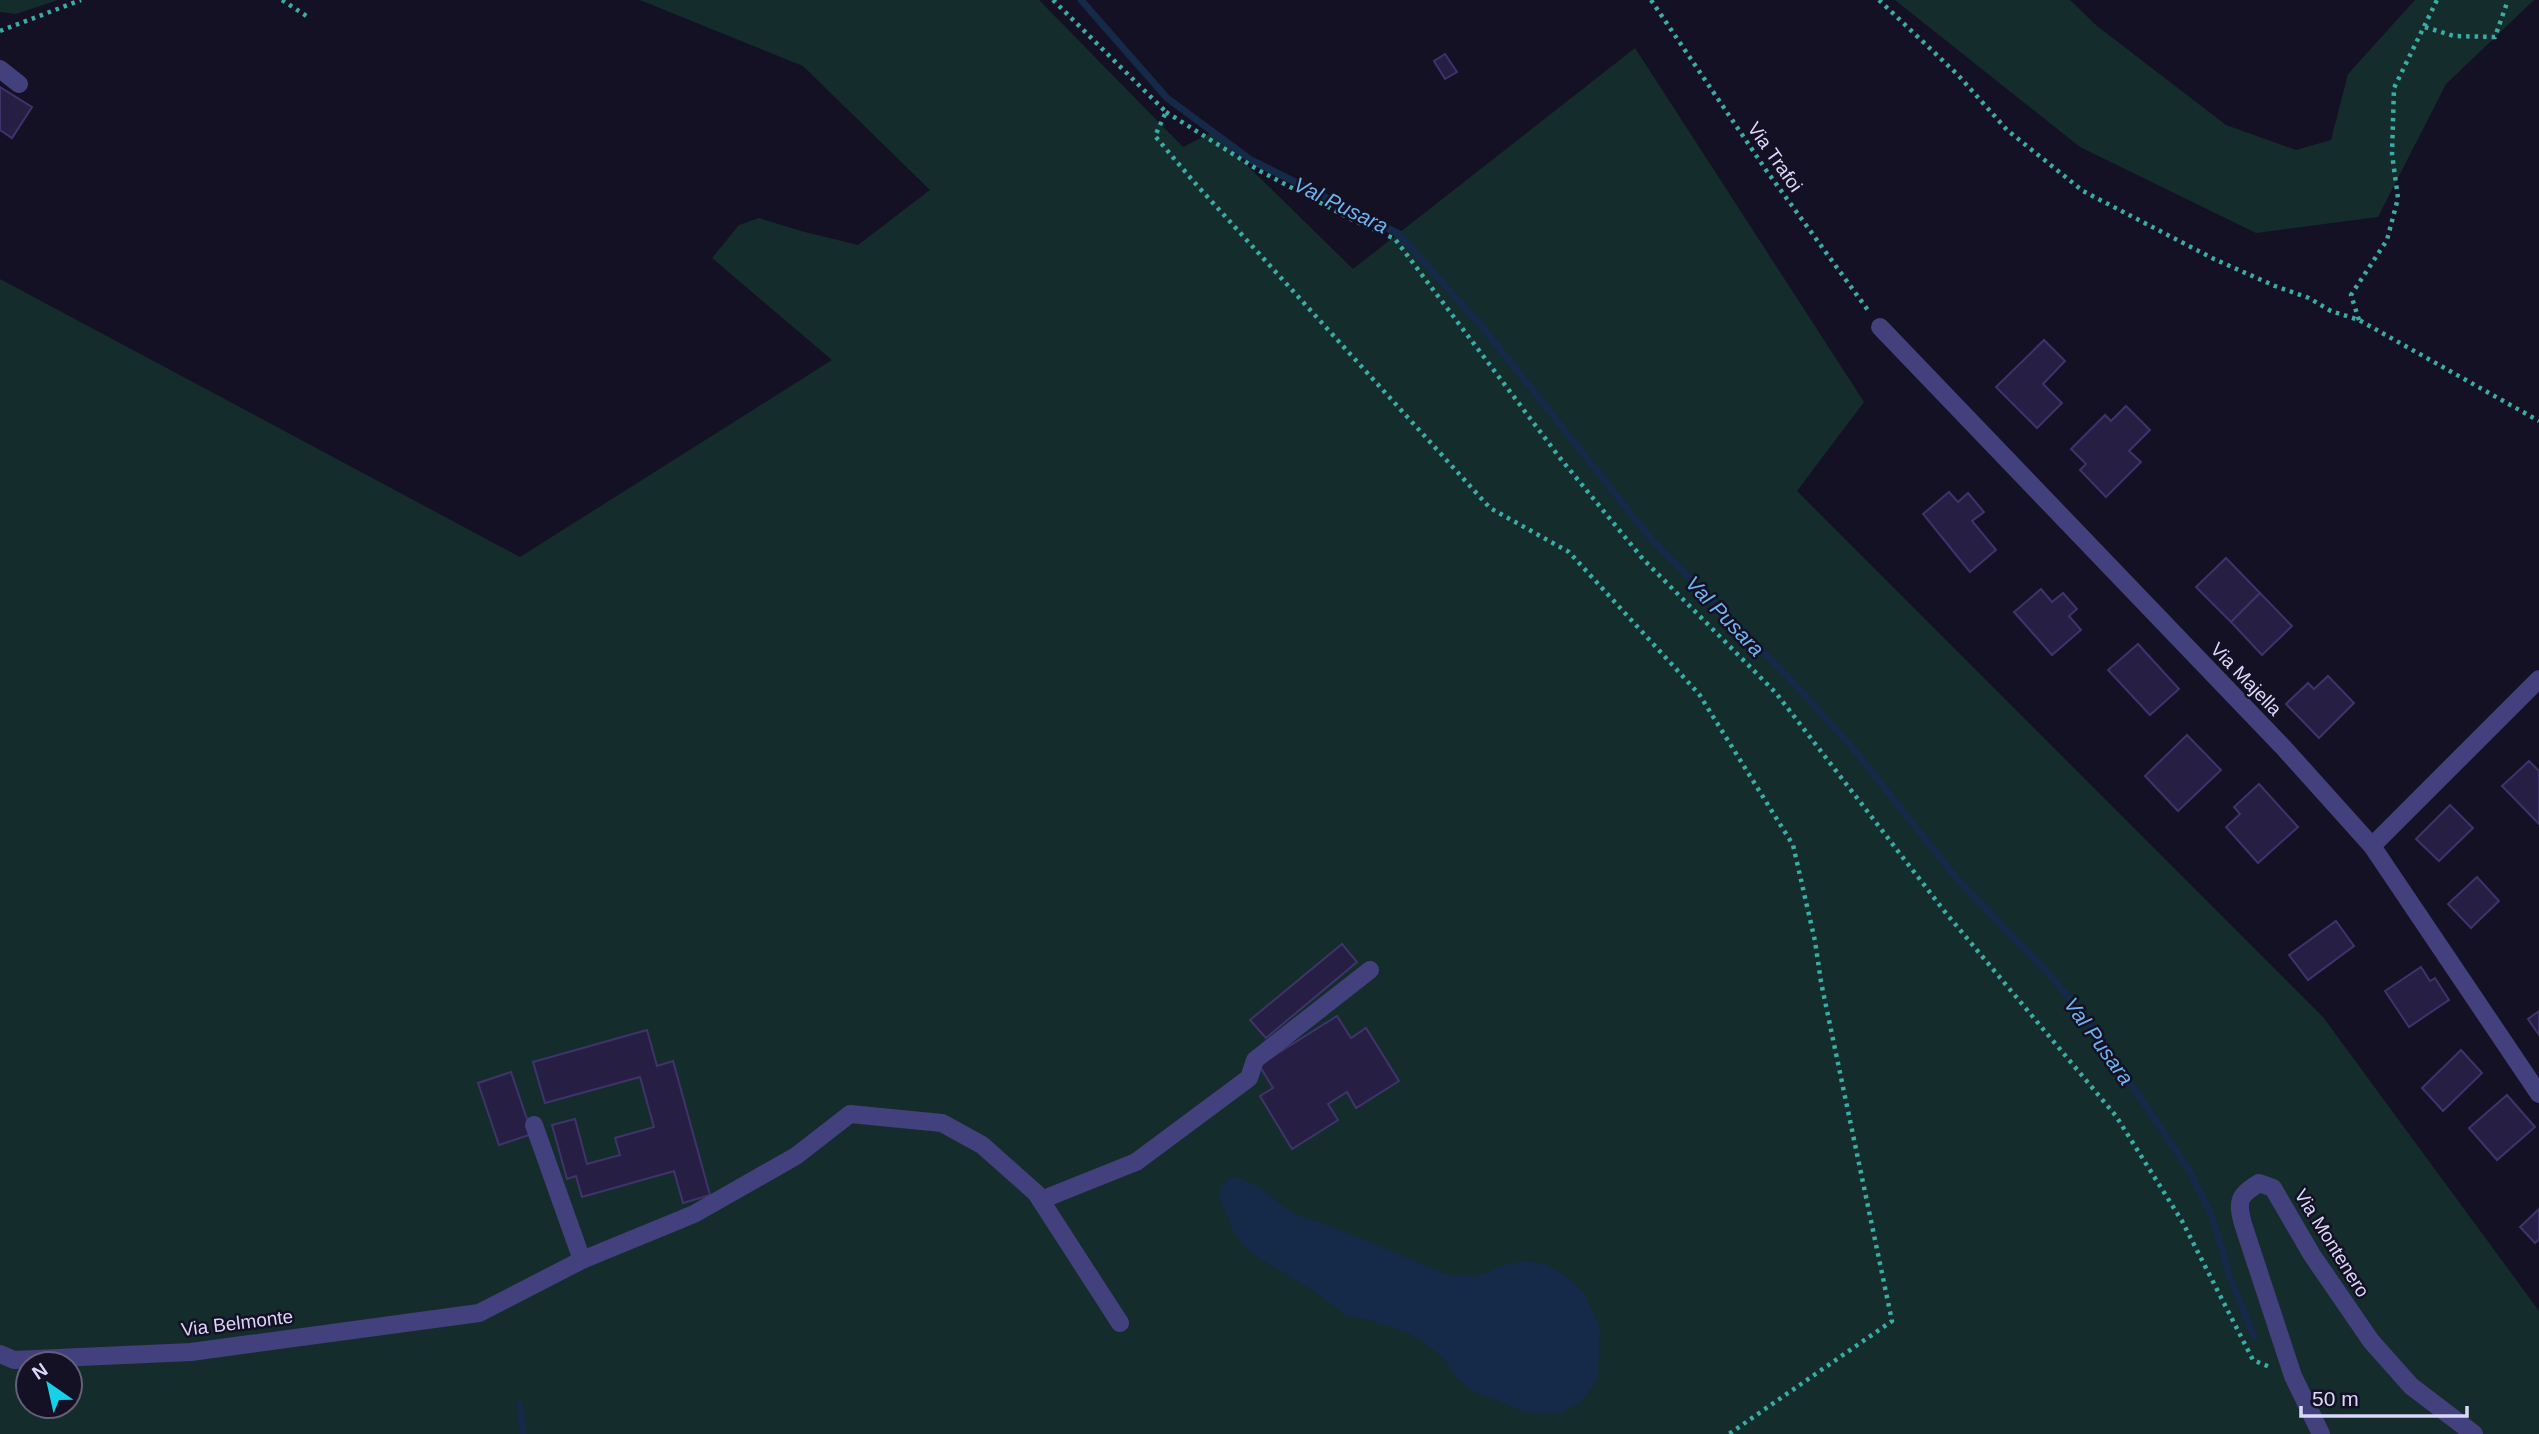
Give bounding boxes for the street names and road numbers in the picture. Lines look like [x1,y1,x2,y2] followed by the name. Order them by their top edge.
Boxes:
[1743,118,1807,196] street label: Via Trafoi
[2206,638,2286,720] street label: Via Majella
[2290,1185,2374,1301] street label: Via Montenero
[180,1306,294,1340] street label: Via Belmonte

